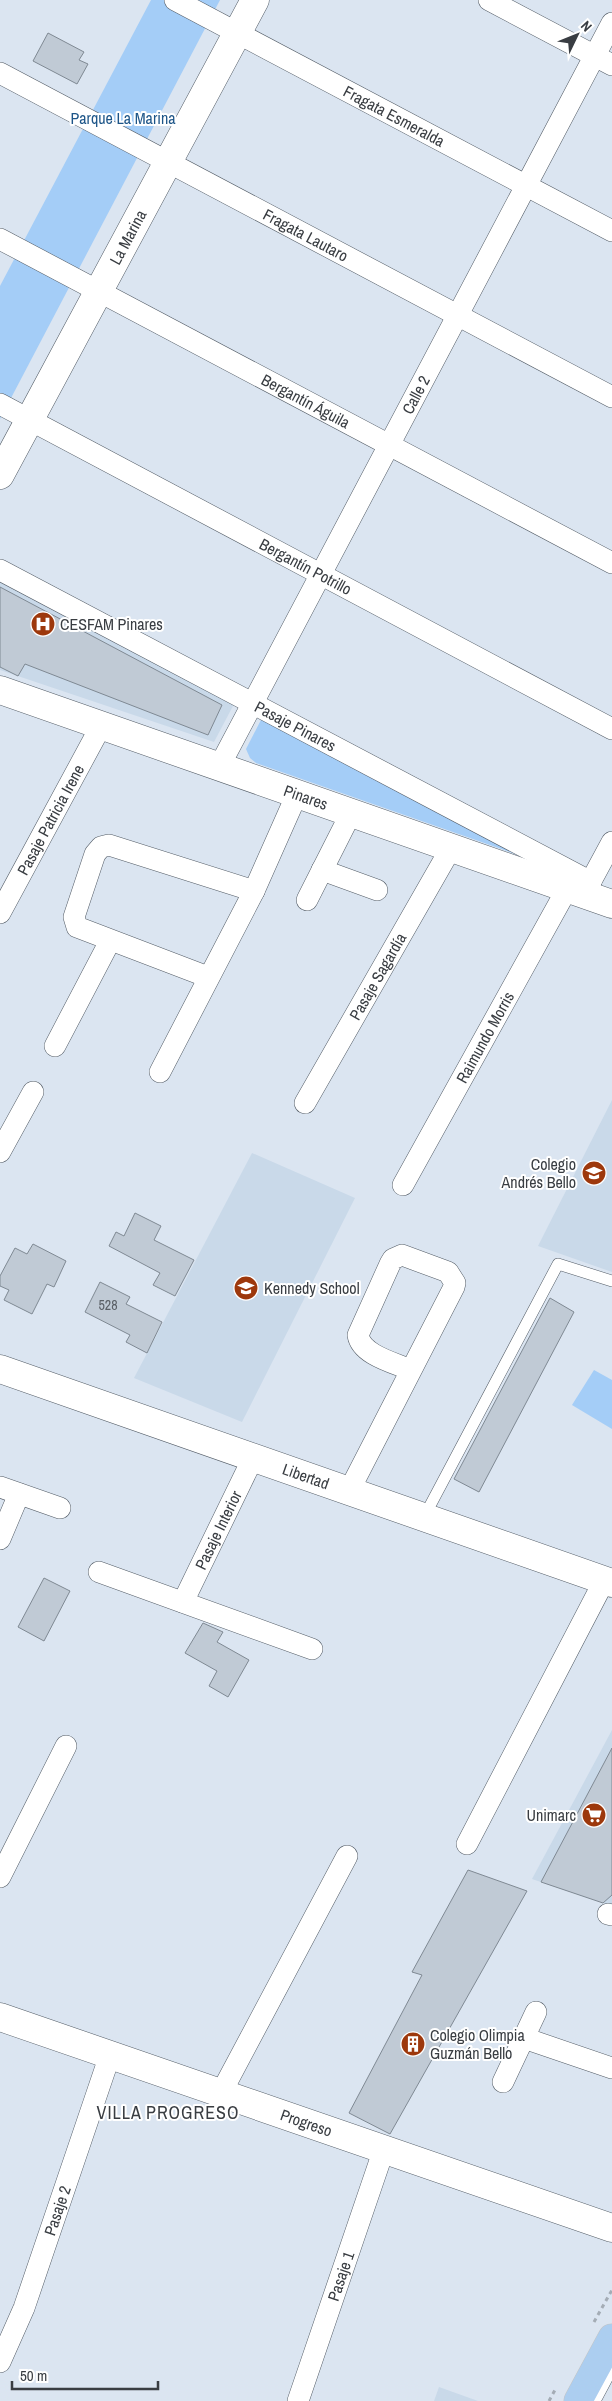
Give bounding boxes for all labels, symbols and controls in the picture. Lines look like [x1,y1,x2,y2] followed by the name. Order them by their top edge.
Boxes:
[552,10,602,60] north arrow
[577,17,596,35] text: N
[340,80,449,152] street label: Fragata Esmeralda
[70,107,176,129] park label: Parque La Marina
[259,203,352,266] street label: Fragata Lautaro
[104,205,152,268] street label: La Marina
[258,368,354,434] street label: Bergantín Águila
[396,372,435,418] street label: Calle 2
[256,533,356,600] street label: Bergantín Potrillo
[30,611,56,637] hospital icon: CESFAM Pinares
[60,613,163,635] place label: CESFAM Pinares
[251,695,340,756] street label: Pasaje Pinares
[12,761,89,879] street label: Pasaje Patricia Irene
[281,779,331,815] street label: Pinares
[344,928,412,1024] street label: Pasaje Sagardía
[451,987,519,1087] street label: Raimundo Morris
[501,1153,576,1193] place label: Colegio Andrés Bello
[581,1160,607,1186] school or university icon: Colegio Andrés Bello
[233,1275,259,1301] school or university icon: Kennedy School
[264,1277,360,1299] place label: Kennedy School
[98,1296,118,1314] house number: 528
[279,1458,332,1494] street label: Libertad
[189,1486,247,1573] street label: Pasaje Interior
[581,1802,607,1828] supermarket icon: Unimarc
[526,1804,576,1826] place label: Unimarc
[430,2024,526,2064] place label: Colegio Olimpia Guzmán Bello
[400,2031,426,2057] building icon: Colegio Olimpia Guzmán Bello
[97,2100,239,2125] district label: VILLA PROGRESO
[278,2104,335,2142] street label: Progreso
[38,2183,76,2238] street label: Pasaje 2
[322,2248,360,2304] street label: Pasaje 1
[12,2358,159,2390] scale bar
[20,2365,47,2386] text: 50 m

